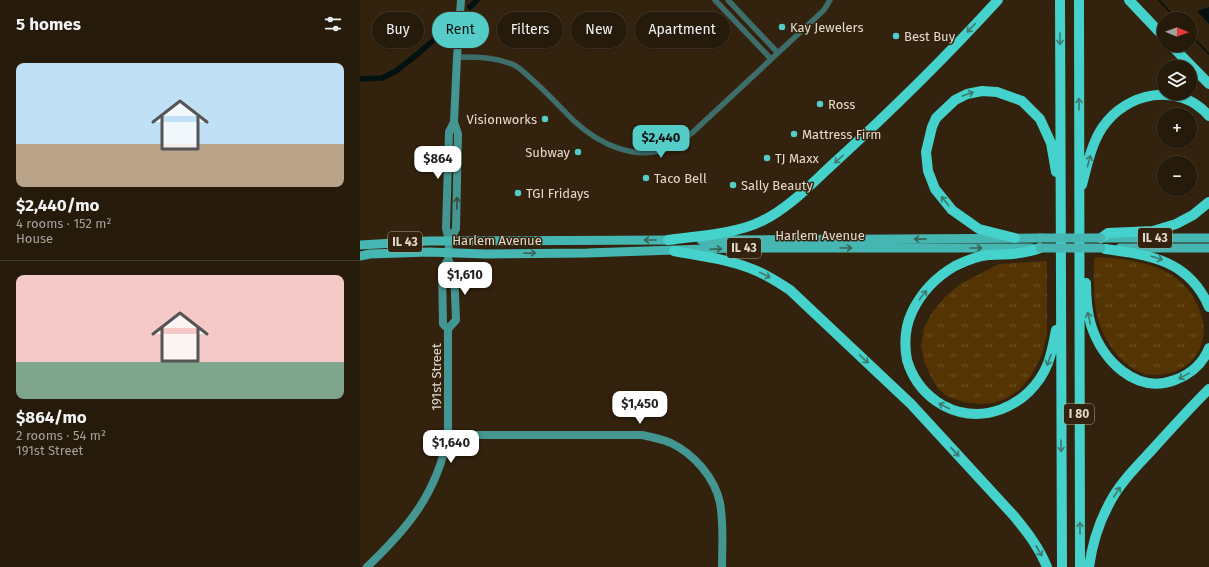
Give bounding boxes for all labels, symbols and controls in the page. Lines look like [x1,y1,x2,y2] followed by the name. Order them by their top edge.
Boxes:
[372,12,424,48] chip: Buy
[432,12,489,48] chip: Rent
[497,12,563,48] chip: Filters
[571,12,627,48] chip: New
[635,12,730,48] chip: Apartment
[1157,12,1197,52] north arrow
[1157,12,1197,196] map controls
[322,13,344,35] icon: filters
[16,14,81,35] text: 5 homes
[790,20,863,35] place label: Kay Jewelers
[777,22,787,32] marker: Kay Jewelers
[967,23,976,34] one-way arrow
[904,29,956,44] place label: Best Buy
[891,31,901,41] marker: Best Buy
[1056,32,1064,45] one-way arrow
[1157,60,1197,100] button: layers
[144,89,216,161] icon: home
[962,90,974,98] one-way arrow
[828,97,855,112] place label: Ross
[1075,98,1083,111] one-way arrow
[815,99,825,109] marker: Ross
[1157,108,1197,148] button: +
[467,112,537,127] place label: Visionworks
[540,114,550,124] marker: Visionworks
[628,125,694,159] pin: $2,440
[802,127,882,142] place label: Mattress Firm
[789,129,799,139] marker: Mattress Firm
[642,130,680,145] text: $2,440
[525,145,571,160] place label: Subway
[414,146,462,180] pin: $864
[573,147,583,157] marker: Subway
[423,151,453,166] text: $864
[775,151,819,166] place label: TJ Maxx
[762,153,772,163] marker: TJ Maxx
[833,154,844,163] one-way arrow
[1085,155,1093,168] one-way arrow
[1157,156,1197,196] button: −
[654,171,707,186] place label: Taco Bell
[641,173,651,183] marker: Taco Bell
[741,178,813,193] place label: Sally Beauty
[728,180,738,190] marker: Sally Beauty
[526,186,589,201] place label: TGI Fridays
[513,188,523,198] marker: TGI Fridays
[16,195,99,216] text: $2,440/mo
[941,195,950,206] one-way arrow
[453,197,460,210] one-way arrow
[16,216,112,231] text: 4 rooms · 152 m²
[775,228,865,243] street label: Harlem Avenue
[1138,228,1172,248] road number: IL 43
[16,231,53,246] text: House
[388,232,422,252] road number: IL 43
[452,233,542,248] street label: Harlem Avenue
[914,235,927,243] one-way arrow
[644,236,657,244] one-way arrow
[727,238,761,258] road number: IL 43
[839,244,852,252] one-way arrow
[969,244,982,252] one-way arrow
[709,245,722,253] one-way arrow
[523,249,536,257] one-way arrow
[1150,255,1163,262] one-way arrow
[432,262,498,296] pin: $1,610
[447,267,483,282] text: $1,610
[759,272,771,279] one-way arrow
[918,289,927,300] one-way arrow
[144,301,216,373] icon: home
[1085,311,1093,324] one-way arrow
[429,343,444,411] street label: 191st Street
[1044,354,1052,366] one-way arrow
[859,355,869,364] one-way arrow
[1178,373,1190,381] one-way arrow
[607,391,673,425] pin: $1,450
[621,396,659,411] text: $1,450
[938,402,950,409] one-way arrow
[1064,404,1094,424] road number: I 80
[16,407,87,428] text: $864/mo
[16,428,106,443] text: 2 rooms · 54 m²
[418,430,484,464] pin: $1,640
[432,435,470,450] text: $1,640
[1057,439,1065,452] one-way arrow
[16,443,83,458] text: 191st Street
[950,447,959,457] one-way arrow
[1113,487,1121,498] one-way arrow
[1076,522,1084,535] one-way arrow
[1036,545,1043,557] one-way arrow

